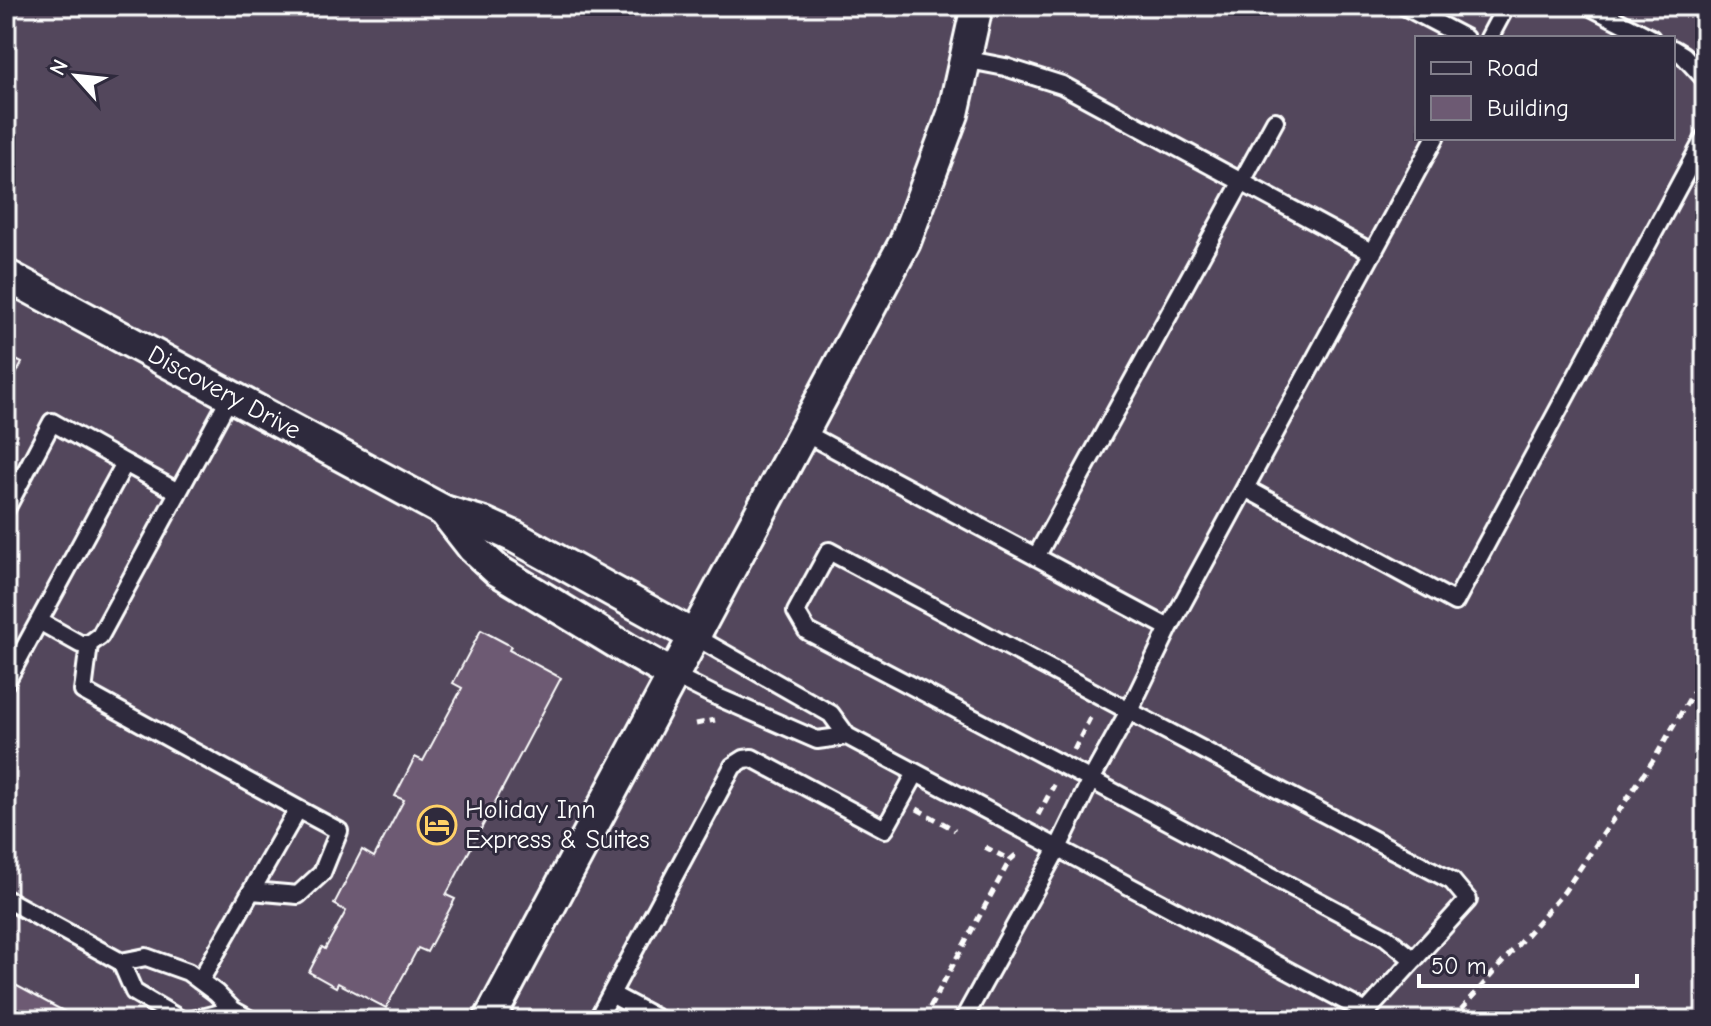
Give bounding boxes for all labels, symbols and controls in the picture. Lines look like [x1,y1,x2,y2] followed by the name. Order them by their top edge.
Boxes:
[36,36,116,116] north arrow
[1415,36,1675,140] legend
[1487,54,1539,82] text: Road
[44,55,74,80] text: N
[1487,94,1569,122] text: Building
[143,339,306,446] street label: Discovery Drive
[465,795,649,855] place label: Holiday Inn Express & Suites
[416,804,458,846] hotel icon: Holiday Inn Express & Suites
[1419,938,1637,988] scale bar
[1431,952,1487,980] text: 50 m

